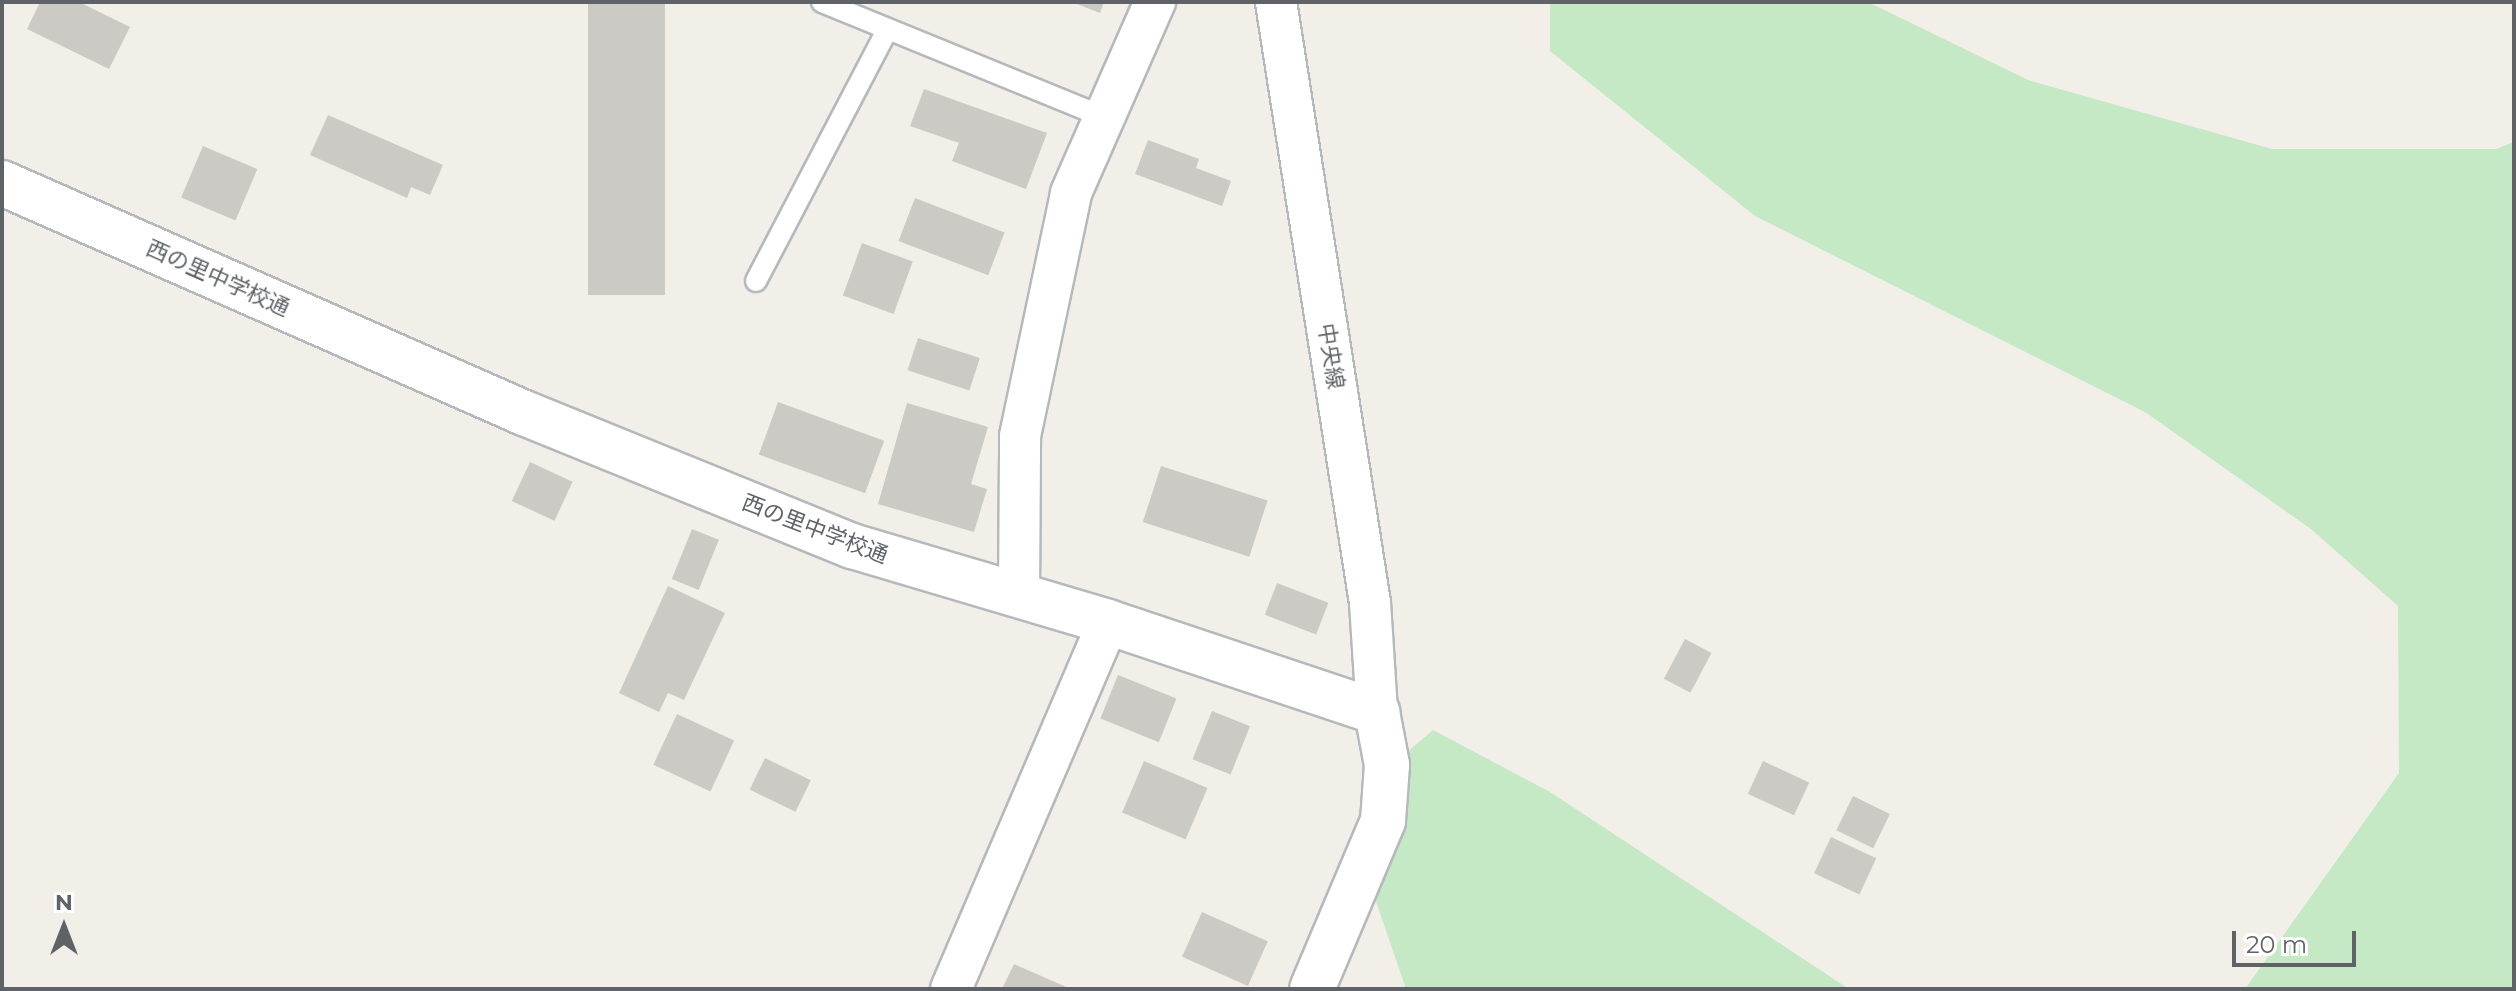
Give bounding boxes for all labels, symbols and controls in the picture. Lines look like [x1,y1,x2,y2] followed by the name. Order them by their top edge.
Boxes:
[142,235,294,321] street label: 西の里中学校通
[1313,321,1349,391] street label: 中央線
[738,489,892,569] street label: 西の里中学校通
[24,887,104,967] north arrow
[55,889,73,916] text: N
[2236,915,2360,965] scale bar
[2246,930,2307,959] text: 20 m

